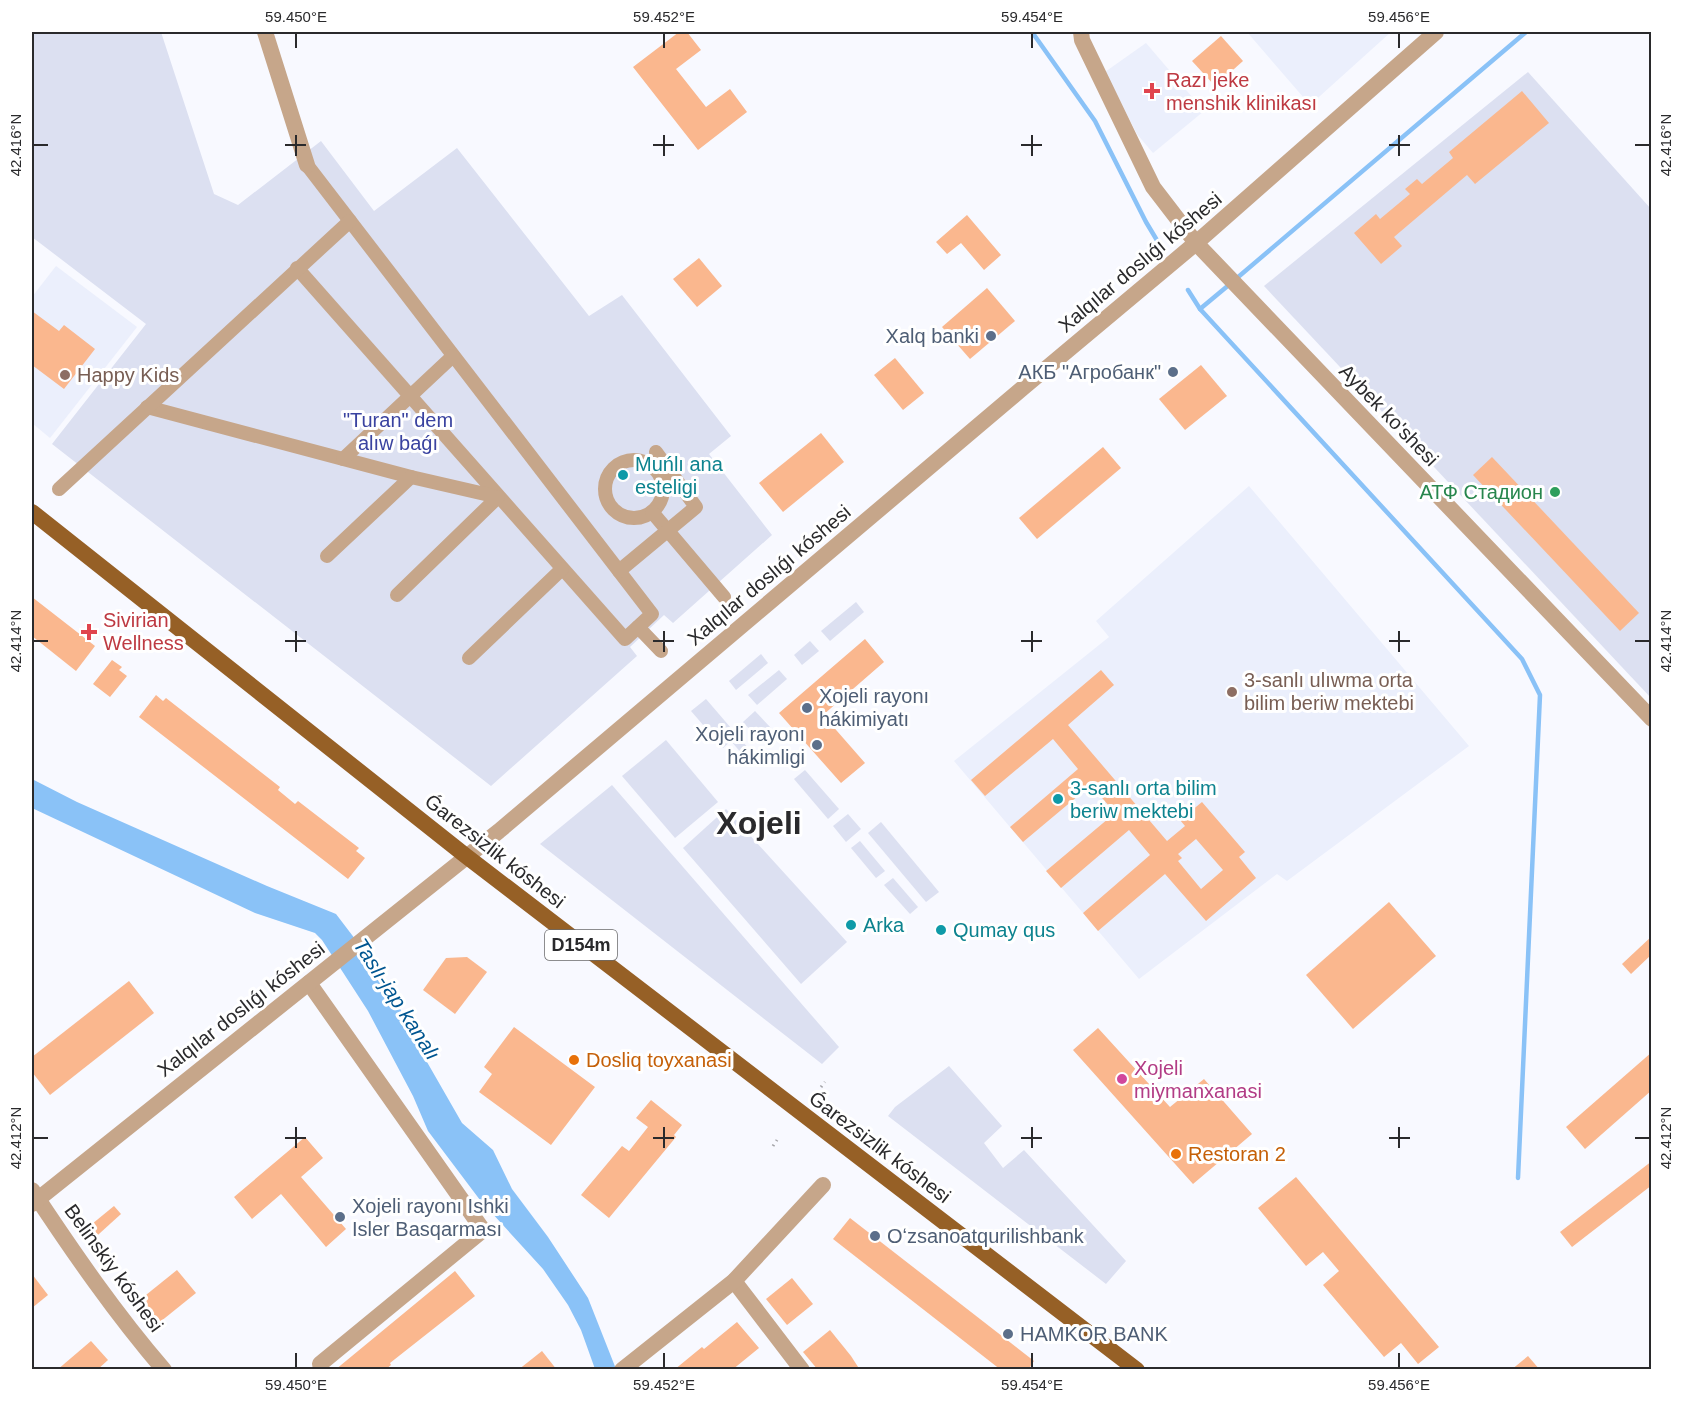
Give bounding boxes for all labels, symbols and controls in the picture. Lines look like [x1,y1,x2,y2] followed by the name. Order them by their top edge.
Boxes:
[265,8,327,25] text: 59.450°E
[633,8,695,25] text: 59.452°E
[1001,8,1063,25] text: 59.454°E
[1368,8,1430,25] text: 59.456°E
[1166,69,1317,114] place label: Razı jeke menshik klinikası
[1143,82,1161,100] marker: Razı jeke menshik klinikası
[7,114,24,176] text: 42.416°N
[1657,114,1674,176] text: 42.416°N
[1054,187,1226,337] street label: Xalqılar doslıǵı kóshesi
[886,325,979,347] place label: Xalq banki
[984,329,998,343] marker: Xalq banki
[1335,360,1443,470] street label: Aybek ko'shesi
[1018,361,1161,383] place label: АКБ "Агробанк"
[77,364,179,386] place label: Happy Kids
[1166,365,1180,379] marker: АКБ "Агробанк"
[58,368,72,382] marker: Happy Kids
[343,409,453,454] park label: "Turan" dem alıw baǵı
[635,453,724,498] place label: Muńlı ana esteligi
[616,468,630,482] marker: Muńlı ana esteligi
[1419,481,1543,503] place label: АТФ Стадион
[1548,485,1562,499] marker: АТФ Стадион
[683,500,855,650] street label: Xalqılar doslıǵı kóshesi
[103,609,184,654] place label: Sivirian Wellness
[7,610,24,672] text: 42.414°N
[1657,610,1674,672] text: 42.414°N
[80,623,98,641] marker: Sivirian Wellness
[1244,669,1414,714] place label: 3-sanlı ulıwma orta bilim beriw mektebi
[819,685,929,730] place label: Xojeli rayonı hákimiyatı
[1225,685,1239,699] marker: 3-sanlı ulıwma orta bilim beriw mektebi
[800,701,814,715] marker: Xojeli rayonı hákimiyatı
[695,723,805,768] place label: Xojeli rayonı hákimligi
[810,738,824,752] marker: Xojeli rayonı hákimligi
[1070,777,1217,822] place label: 3-sanlı orta bilim beriw mektebi
[421,790,569,912] street label: Ǵarezsizlik kóshesi
[1051,792,1065,806] marker: 3-sanlı orta bilim beriw mektebi
[716,805,802,841] district label: Xojeli
[863,914,905,936] place label: Arka
[844,918,858,932] marker: Arka
[953,919,1055,941] place label: Qumay qus
[934,923,948,937] marker: Qumay qus
[545,930,617,960] road number: D154m
[349,934,445,1064] water label: Taslı-jap kanalı
[153,937,329,1081] street label: Xalqılar doslıǵı kóshesi
[586,1049,732,1071] place label: Dosliq toyxanasi
[567,1053,581,1067] marker: Dosliq toyxanasi
[1134,1057,1262,1102] place label: Xojeli miymanxanasi
[1115,1072,1129,1086] marker: Xojeli miymanxanasi
[805,1087,955,1207] street label: Ǵarezsizlik kóshesi
[7,1107,24,1169] text: 42.412°N
[1657,1107,1674,1169] text: 42.412°N
[1188,1143,1286,1165] place label: Restoran 2
[1169,1147,1183,1161] marker: Restoran 2
[352,1195,509,1240] place label: Xojeli rayonı Ishki Isler Basqarması
[60,1200,168,1336] street label: Belinskiy kóshesi
[333,1210,347,1224] marker: Xojeli rayonı Ishki Isler Basqarması
[887,1225,1085,1247] place label: Oʻzsanoatqurilishbank
[868,1229,882,1243] marker: Oʻzsanoatqurilishbank
[1020,1323,1168,1345] place label: HAMKOR BANK
[1001,1327,1015,1341] marker: HAMKOR BANK
[265,1376,327,1393] text: 59.450°E
[633,1376,695,1393] text: 59.452°E
[1001,1376,1063,1393] text: 59.454°E
[1368,1376,1430,1393] text: 59.456°E

